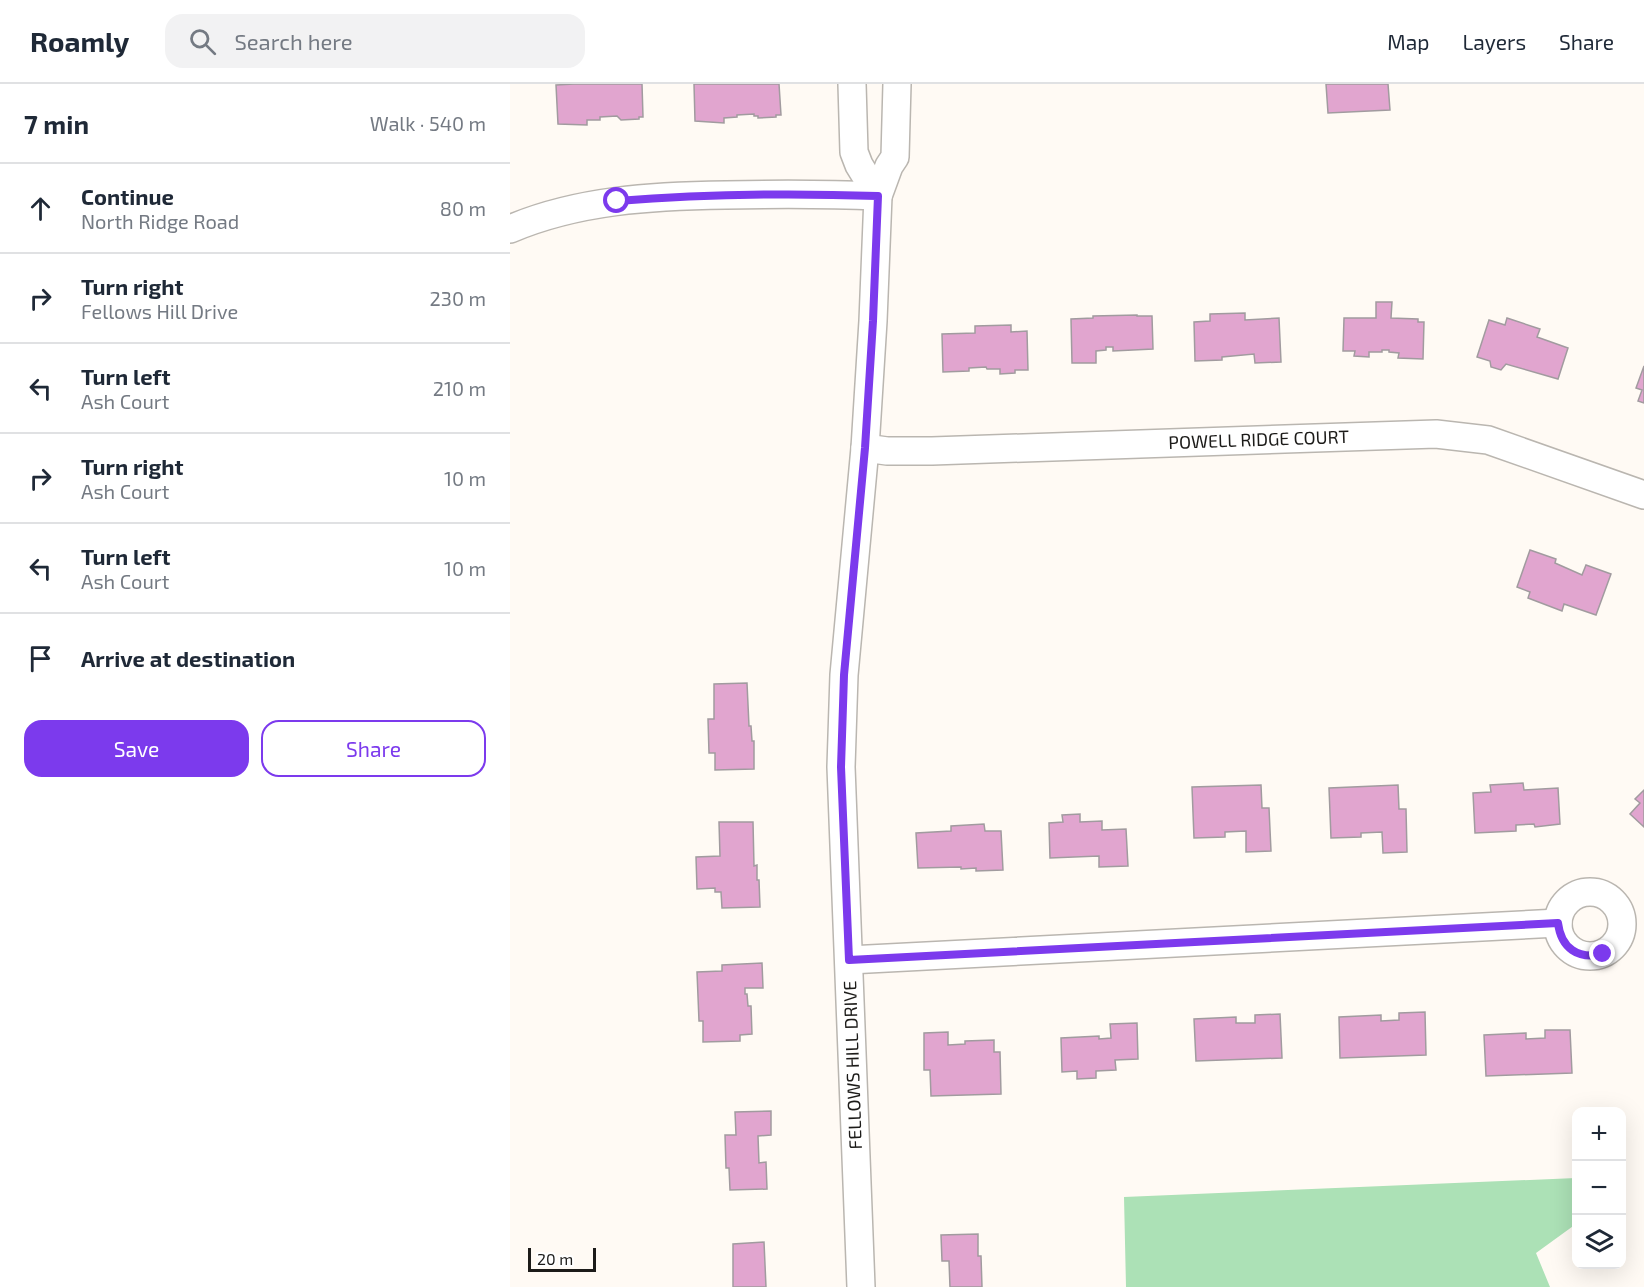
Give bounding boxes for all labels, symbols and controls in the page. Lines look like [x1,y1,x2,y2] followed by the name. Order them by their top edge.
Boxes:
[165,14,585,68] search box
[30,24,129,58] text: Roamly
[186,25,219,58] icon: search
[234,28,353,54] text: Search here
[1387,29,1429,54] text: Map
[1462,29,1526,54] text: Layers
[1559,29,1614,54] text: Share
[24,108,89,139] text: 7 min
[370,111,486,135] text: Walk · 540 m
[81,183,174,209] text: Continue
[603,187,629,213] route start
[24,192,57,225] icon: ahead
[440,196,486,220] text: 80 m
[81,209,239,233] text: North Ridge Road
[81,273,183,299] text: Turn right
[24,282,57,315] icon: right
[430,286,486,310] text: 230 m
[81,299,238,323] text: Fellows Hill Drive
[81,363,170,389] text: Turn left
[24,372,57,405] icon: left
[433,376,486,400] text: 210 m
[81,389,169,413] text: Ash Court
[1168,425,1350,453] street label: POWELL RIDGE COURT
[81,453,183,479] text: Turn right
[24,462,57,495] icon: right
[444,466,486,490] text: 10 m
[81,479,169,503] text: Ash Court
[81,543,170,569] text: Turn left
[24,552,57,585] icon: left
[444,556,486,580] text: 10 m
[81,569,169,593] text: Ash Court
[24,642,57,675] icon: arrive
[81,645,295,671] text: Arrive at destination
[24,720,249,777] button: Save
[261,720,486,777] button: Share
[1589,940,1615,966] route end
[838,980,866,1150] street label: FELLOWS HILL DRIVE
[1572,1107,1626,1269] map controls
[1572,1107,1626,1161] button: +
[1572,1161,1626,1215] button: −
[1572,1215,1626,1269] button: layers
[528,1245,596,1272] scale bar
[537,1249,573,1268] text: 20 m

